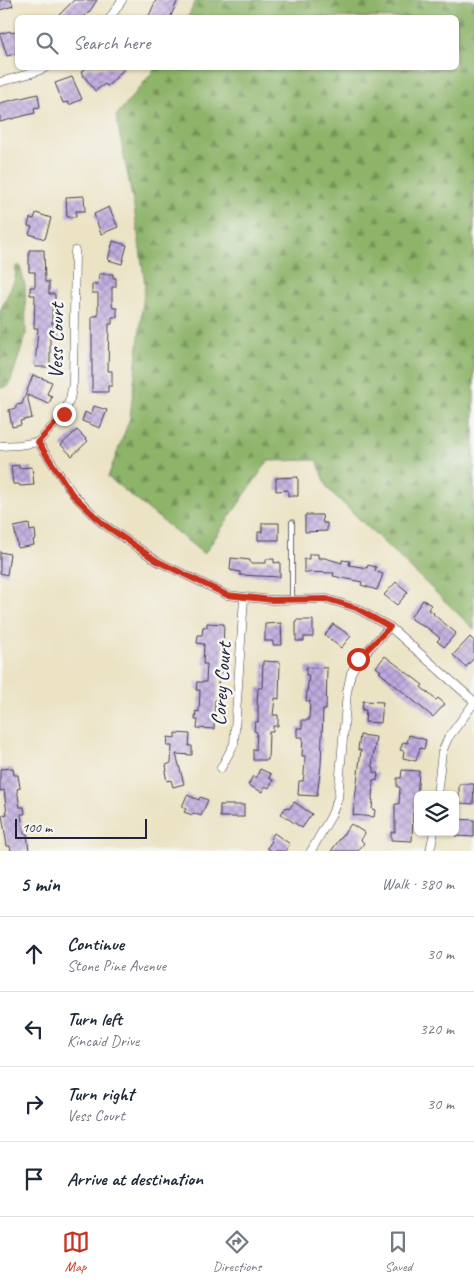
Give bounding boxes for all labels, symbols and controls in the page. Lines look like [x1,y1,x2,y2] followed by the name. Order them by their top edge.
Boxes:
[15,15,459,70] search box
[33,29,61,57] icon: search
[73,31,150,55] text: Search here
[42,301,70,379] street label: Vess Court
[53,403,76,426] route end
[205,639,237,727] street label: Corey Court
[347,648,370,671] route start
[414,791,459,836] map controls
[414,791,459,836] button: layers
[15,816,148,839] scale bar
[22,819,52,836] text: 100 m
[20,871,60,897] text: 5 min
[382,874,454,894] text: Walk · 380 m
[67,932,124,956] text: Continue
[20,940,48,968] icon: ahead
[427,944,454,964] text: 30 m
[67,956,166,976] text: Stone Pine Avenue
[67,1007,122,1031] text: Turn left
[20,1015,48,1043] icon: left
[420,1019,454,1039] text: 320 m
[67,1031,139,1051] text: Kincaid Drive
[67,1082,134,1106] text: Turn right
[20,1090,48,1118] icon: right
[427,1094,454,1114] text: 30 m
[67,1106,125,1126] text: Vess Court
[20,1165,48,1193] icon: arrive
[67,1167,203,1191] text: Arrive at destination
[62,1228,90,1275] tab: Map
[213,1228,261,1275] tab: Directions
[384,1228,412,1275] tab: Saved

